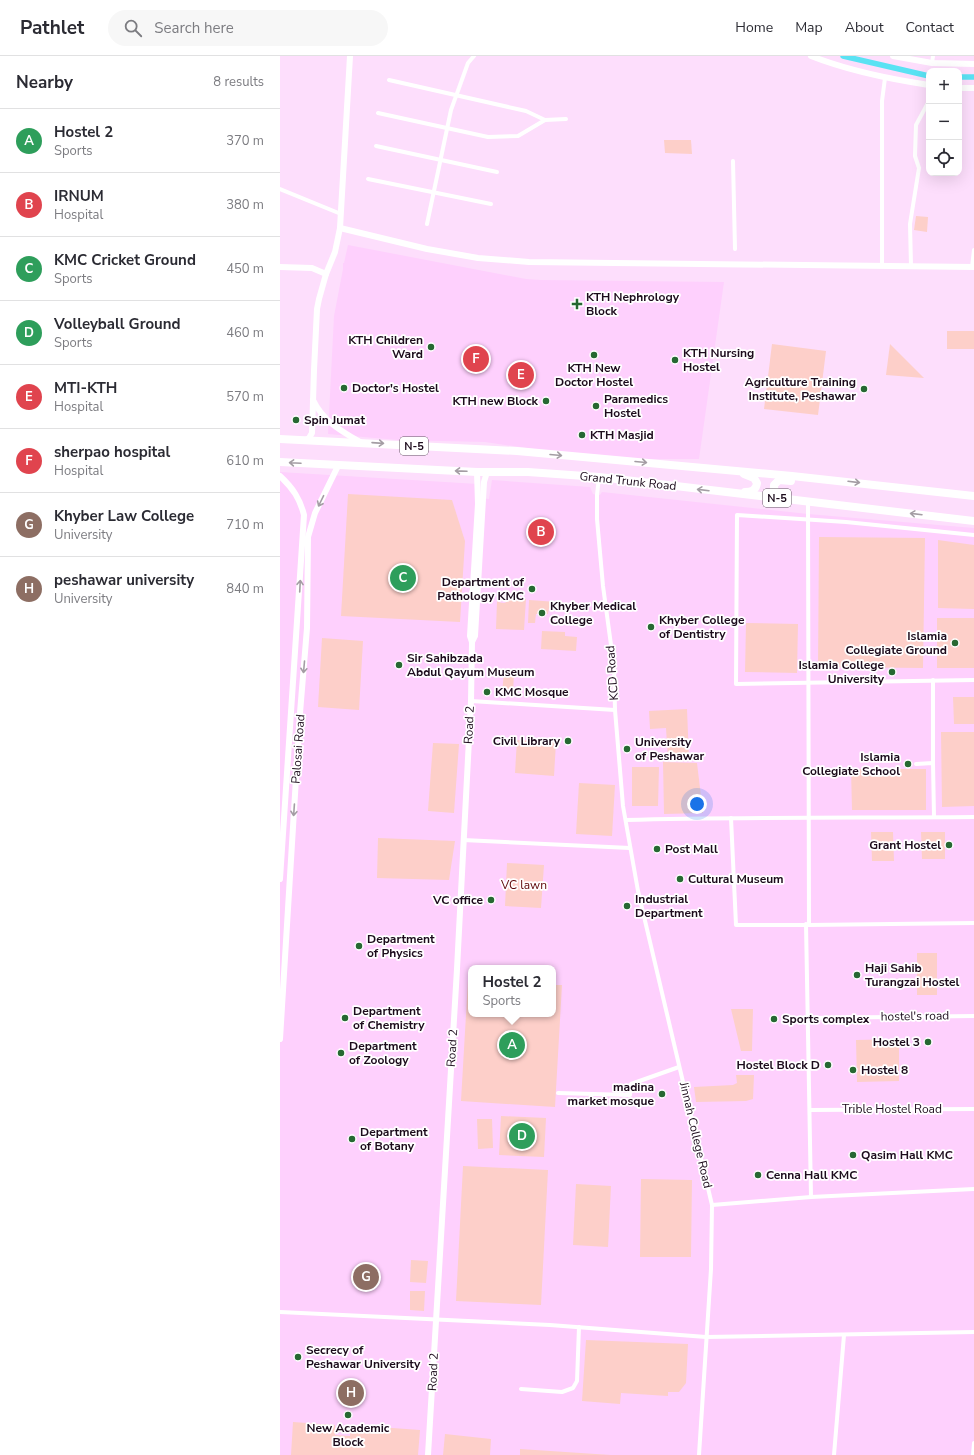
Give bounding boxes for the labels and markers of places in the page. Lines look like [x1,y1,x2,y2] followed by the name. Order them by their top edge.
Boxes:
[586,289,680,319] place label: KTH Nephrology Block
[571,298,583,310] marker: KTH Nephrology Block
[348,332,423,362] place label: KTH Children Ward
[426,342,436,352] marker: KTH Children Ward
[463,344,489,374] pin: F
[683,345,754,375] place label: KTH Nursing Hostel
[589,350,599,360] marker: KTH New Doctor Hostel
[670,355,680,365] marker: KTH Nursing Hostel
[508,360,534,390] pin: E
[555,360,633,390] place label: KTH New Doctor Hostel
[745,374,856,404] place label: Agriculture Training Institute, Peshawar
[352,380,439,396] place label: Doctor's Hostel
[339,383,349,393] marker: Doctor's Hostel
[859,384,869,394] marker: Agriculture Training Institute, Peshawar
[604,391,668,421] place label: Paramedics Hostel
[453,393,539,409] place label: KTH new Block
[541,396,551,406] marker: KTH new Block
[591,401,601,411] marker: Paramedics Hostel
[304,412,365,428] place label: Spin Jumat
[291,415,301,425] marker: Spin Jumat
[590,427,654,443] place label: KTH Masjid
[577,430,587,440] marker: KTH Masjid
[528,517,554,547] pin: B
[390,563,416,593] pin: C
[437,574,525,604] place label: Department of Pathology KMC
[527,584,537,594] marker: Department of Pathology KMC
[550,598,636,628] place label: Khyber Medical College
[537,608,547,618] marker: Khyber Medical College
[659,612,745,642] place label: Khyber College of Dentistry
[646,622,656,632] marker: Khyber College of Dentistry
[846,628,947,658] place label: Islamia Collegiate Ground
[950,638,960,648] marker: Islamia Collegiate Ground
[407,650,535,680] place label: Sir Sahibzada Abdul Qayum Museum
[798,657,885,687] place label: Islamia College University
[394,660,404,670] marker: Sir Sahibzada Abdul Qayum Museum
[887,667,897,677] marker: Islamia College University
[495,684,569,700] place label: KMC Mosque
[482,687,492,697] marker: KMC Mosque
[493,733,561,749] place label: Civil Library
[635,734,705,764] place label: University of Peshawar
[563,736,573,746] marker: Civil Library
[622,744,632,754] marker: University of Peshawar
[802,749,900,779] place label: Islamia Collegiate School
[903,759,913,769] marker: Islamia Collegiate School
[869,837,941,853] place label: Grant Hostel
[944,840,954,850] marker: Grant Hostel
[665,841,718,857] place label: Post Mall
[652,844,662,854] marker: Post Mall
[688,871,784,887] place label: Cultural Museum
[675,874,685,884] marker: Cultural Museum
[635,891,703,921] place label: Industrial Department
[432,892,483,908] place label: VC office
[486,895,496,905] marker: VC office
[622,901,632,911] marker: Industrial Department
[367,931,435,961] place label: Department of Physics
[354,941,364,951] marker: Department of Physics
[865,960,960,990] place label: Haji Sahib Turangzai Hostel
[852,970,862,980] marker: Haji Sahib Turangzai Hostel
[353,1003,425,1033] place label: Department of Chemistry
[782,1011,870,1027] place label: Sports complex
[340,1013,350,1023] marker: Department of Chemistry
[769,1014,779,1024] marker: Sports complex
[499,1030,525,1060] pin: A
[873,1034,920,1050] place label: Hostel 3
[923,1037,933,1047] marker: Hostel 3
[349,1038,417,1068] place label: Department of Zoology
[336,1048,346,1058] marker: Department of Zoology
[736,1057,820,1073] place label: Hostel Block D
[823,1060,833,1070] marker: Hostel Block D
[861,1062,908,1078] place label: Hostel 8
[848,1065,858,1075] marker: Hostel 8
[568,1079,654,1109] place label: madina market mosque
[657,1089,667,1099] marker: madina market mosque
[509,1121,535,1151] pin: D
[360,1124,428,1154] place label: Department of Botany
[347,1134,357,1144] marker: Department of Botany
[861,1147,953,1163] place label: Qasim Hall KMC
[848,1150,858,1160] marker: Qasim Hall KMC
[766,1167,857,1183] place label: Cenna Hall KMC
[753,1170,763,1180] marker: Cenna Hall KMC
[353,1262,379,1292] pin: G
[306,1342,421,1372] place label: Secrecy of Peshawar University
[293,1352,303,1362] marker: Secrecy of Peshawar University
[338,1378,364,1408] pin: H
[343,1410,353,1420] marker: New Academic Block
[307,1420,390,1450] place label: New Academic Block

